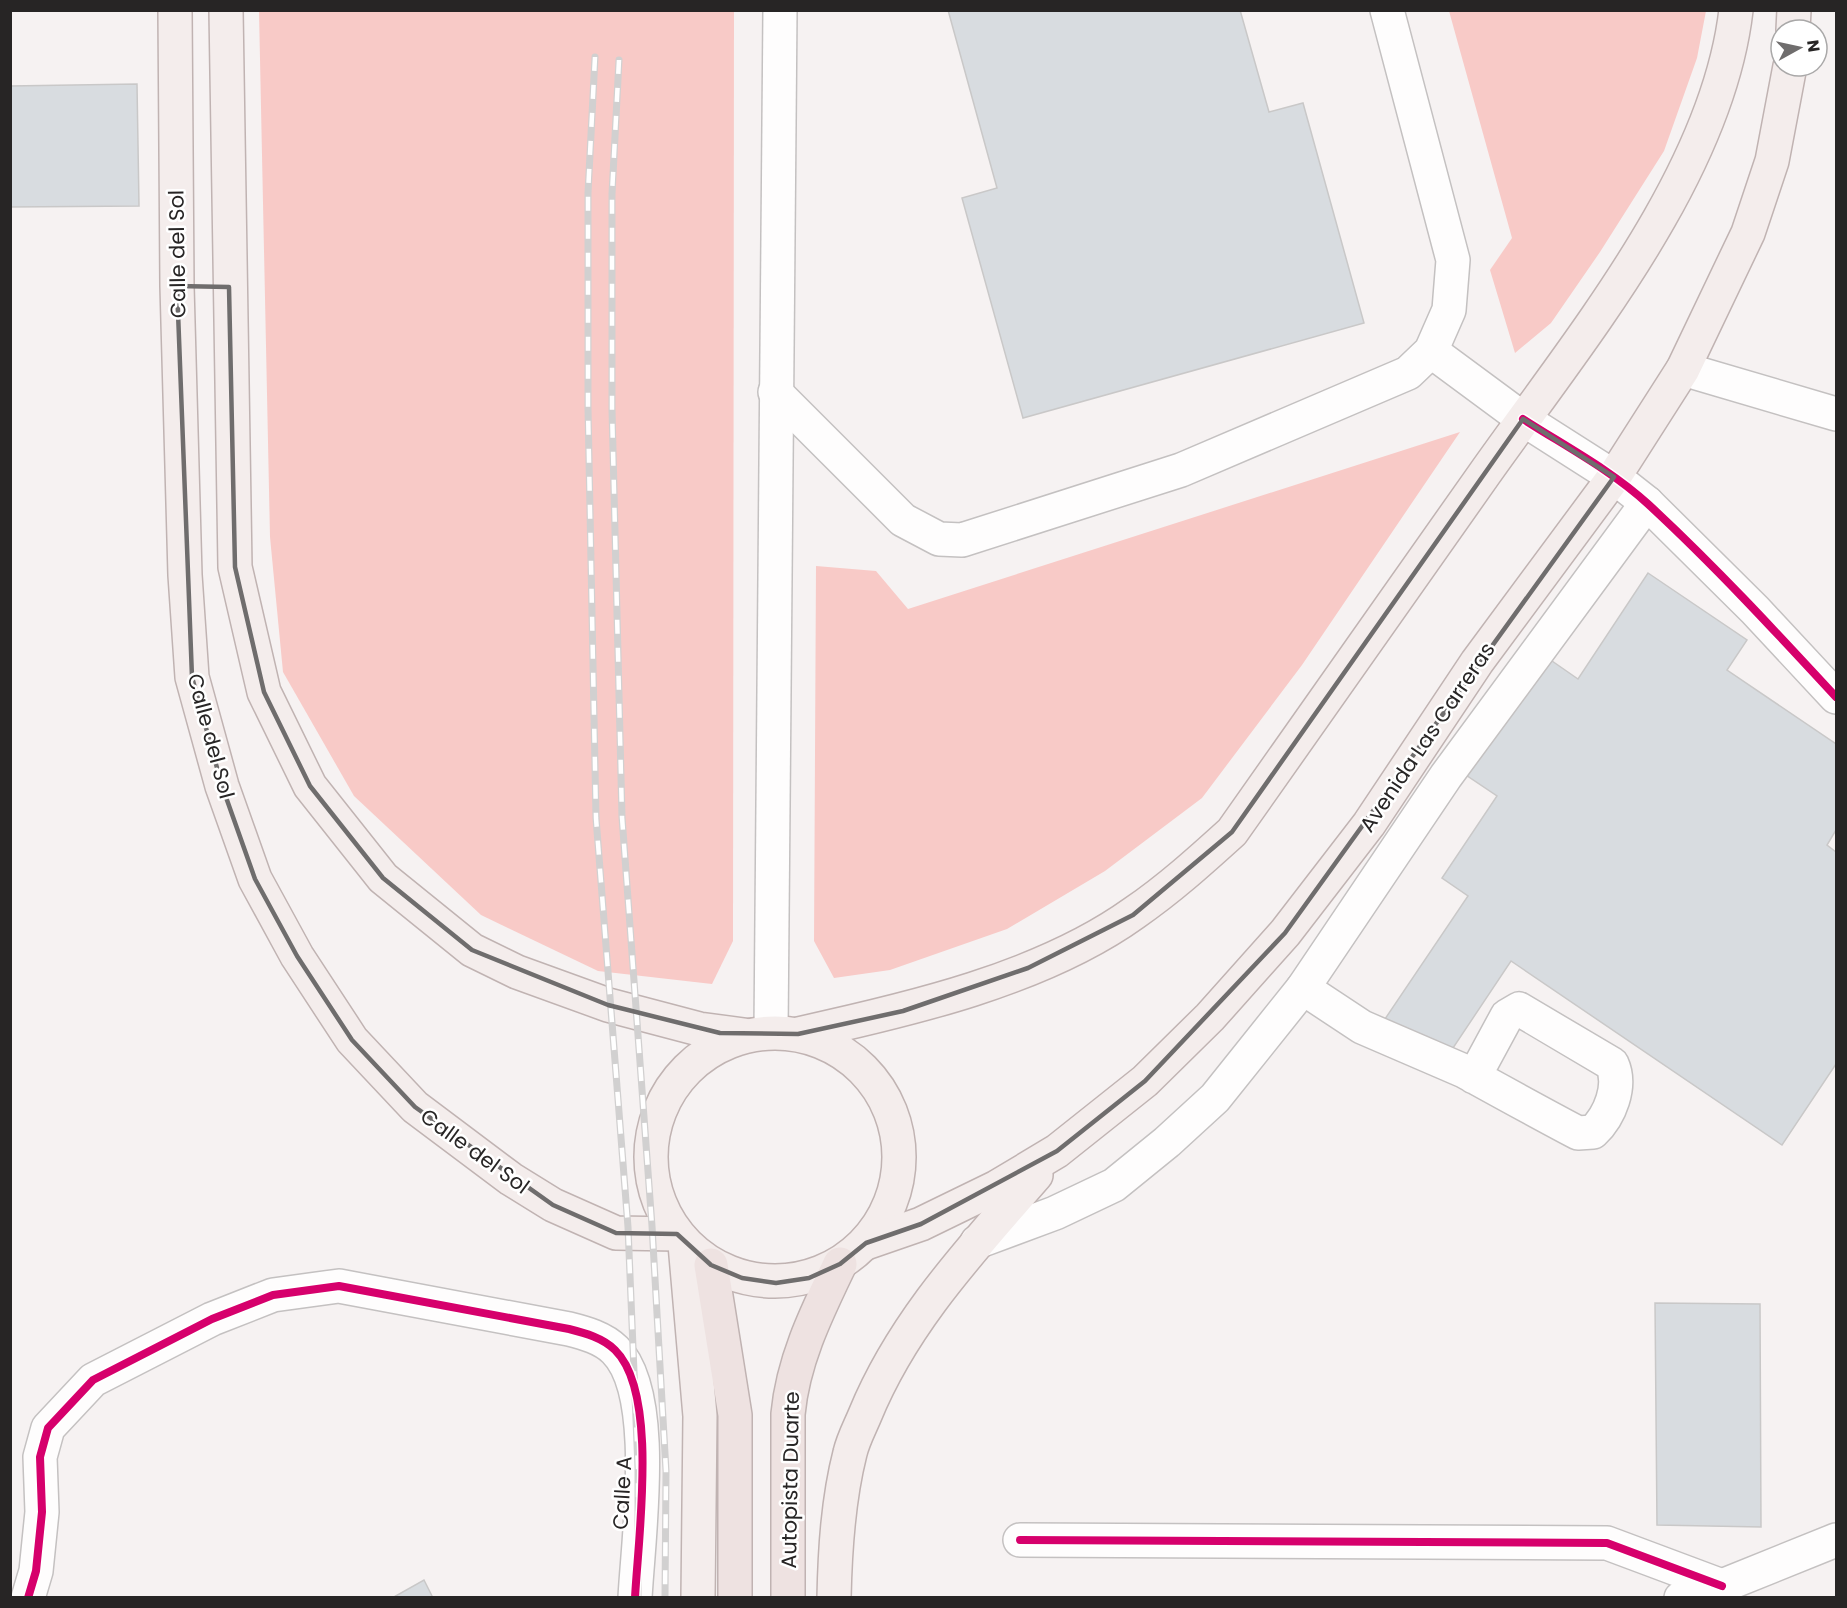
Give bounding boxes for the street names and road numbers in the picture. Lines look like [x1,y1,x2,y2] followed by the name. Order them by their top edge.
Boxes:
[161,190,193,318] street label: Calle del Sol
[1352,636,1502,838] street label: Avenida Las Carreras
[180,670,242,802] street label: Calle del Sol
[415,1102,535,1200] street label: Calle del Sol
[774,1391,806,1569] street label: Autopista Duarte
[606,1456,638,1530] street label: Calle A

